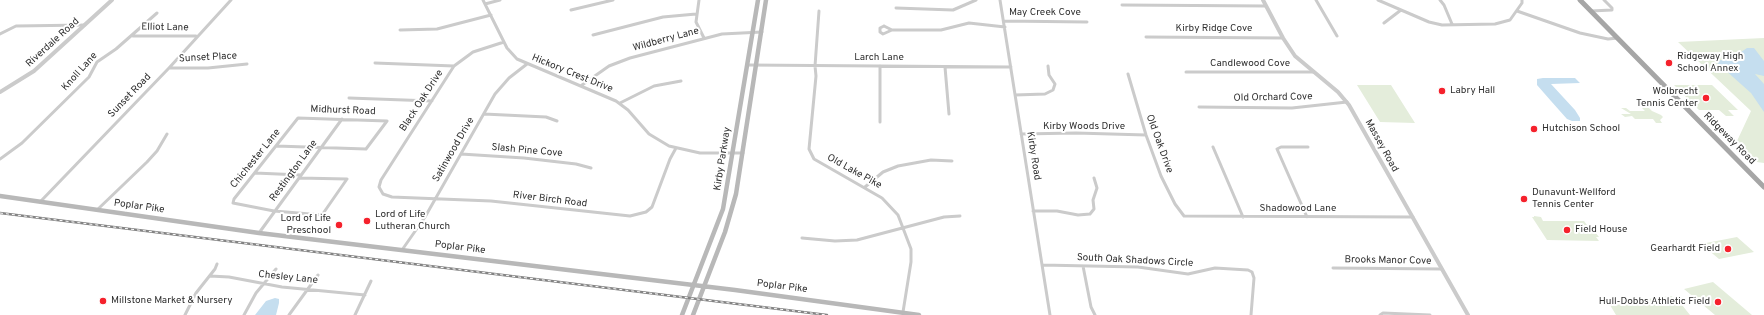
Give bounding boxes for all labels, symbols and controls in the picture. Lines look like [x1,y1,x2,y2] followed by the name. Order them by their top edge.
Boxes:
[1009,7,1081,19] street label: May Creek Cove
[24,16,82,70] street label: Riverdale Road
[141,22,189,34] street label: Elliot Lane
[1176,23,1252,35] street label: Kirby Ridge Cove
[632,25,700,55] street label: Wildberry Lane
[60,50,100,94] street label: Knoll Lane
[179,50,237,66] street label: Sunset Place
[1677,51,1743,74] place label: Ridgeway High School Annex
[530,52,614,96] street label: Hickory Crest Drive
[854,52,904,64] street label: Larch Lane
[1210,58,1290,70] street label: Candlewood Cove
[1664,58,1674,68] marker: Ridgeway High School Annex
[398,68,446,134] street label: Black Oak Drive
[106,72,154,120] street label: Sunset Road
[1450,85,1495,97] place label: Labry Hall
[1437,86,1447,96] marker: Labry Hall
[1636,86,1698,110] place label: Wolbrecht Tennis Center
[1233,91,1313,105] street label: Old Orchard Cove
[1701,93,1711,103] marker: Wolbrecht Tennis Center
[310,104,376,118] street label: Midhurst Road
[1700,110,1758,168] street label: Ridgeway Road
[1143,113,1175,175] street label: Old Oak Drive
[431,115,477,185] street label: Satinwood Drive
[1362,118,1400,174] street label: Massey Road
[1043,121,1125,133] street label: Kirby Woods Drive
[1542,123,1620,135] place label: Hutchison School
[1529,124,1539,134] marker: Hutchison School
[712,126,734,192] street label: Kirby Parkway
[228,127,284,191] street label: Chichester Lane
[1023,131,1043,181] street label: Kirby Road
[268,138,320,204] street label: Restington Lane
[491,142,563,160] street label: Slash Pine Cove
[825,152,883,192] street label: Old Lake Pike
[1532,187,1616,210] place label: Dunavunt-Wellford Tennis Center
[512,189,588,211] street label: River Birch Road
[1519,194,1529,204] marker: Dunavunt-Wellford Tennis Center
[113,198,165,216] street label: Poplar Pike
[1260,203,1336,215] street label: Shadowood Lane
[375,209,450,232] place label: Lord of Life Lutheran Church
[281,213,331,236] place label: Lord of Life Preschool
[362,216,372,226] marker: Lord of Life Lutheran Church
[334,220,344,230] marker: Lord of Life Preschool
[1575,224,1627,236] place label: Field House
[1562,225,1572,235] marker: Field House
[434,239,486,257] street label: Poplar Pike
[1650,243,1720,255] place label: Gearhardt Field
[1723,244,1733,254] marker: Gearhardt Field
[1076,252,1194,270] street label: South Oak Shadows Circle
[1344,254,1432,268] street label: Brooks Manor Cove
[258,269,318,287] street label: Chesley Lane
[756,278,808,296] street label: Poplar Pike
[111,295,233,307] place label: Millstone Market & Nursery
[98,296,108,306] marker: Millstone Market & Nursery
[1599,296,1710,308] place label: Hull-Dobbs Athletic Field
[1713,297,1723,307] marker: Hull-Dobbs Athletic Field

